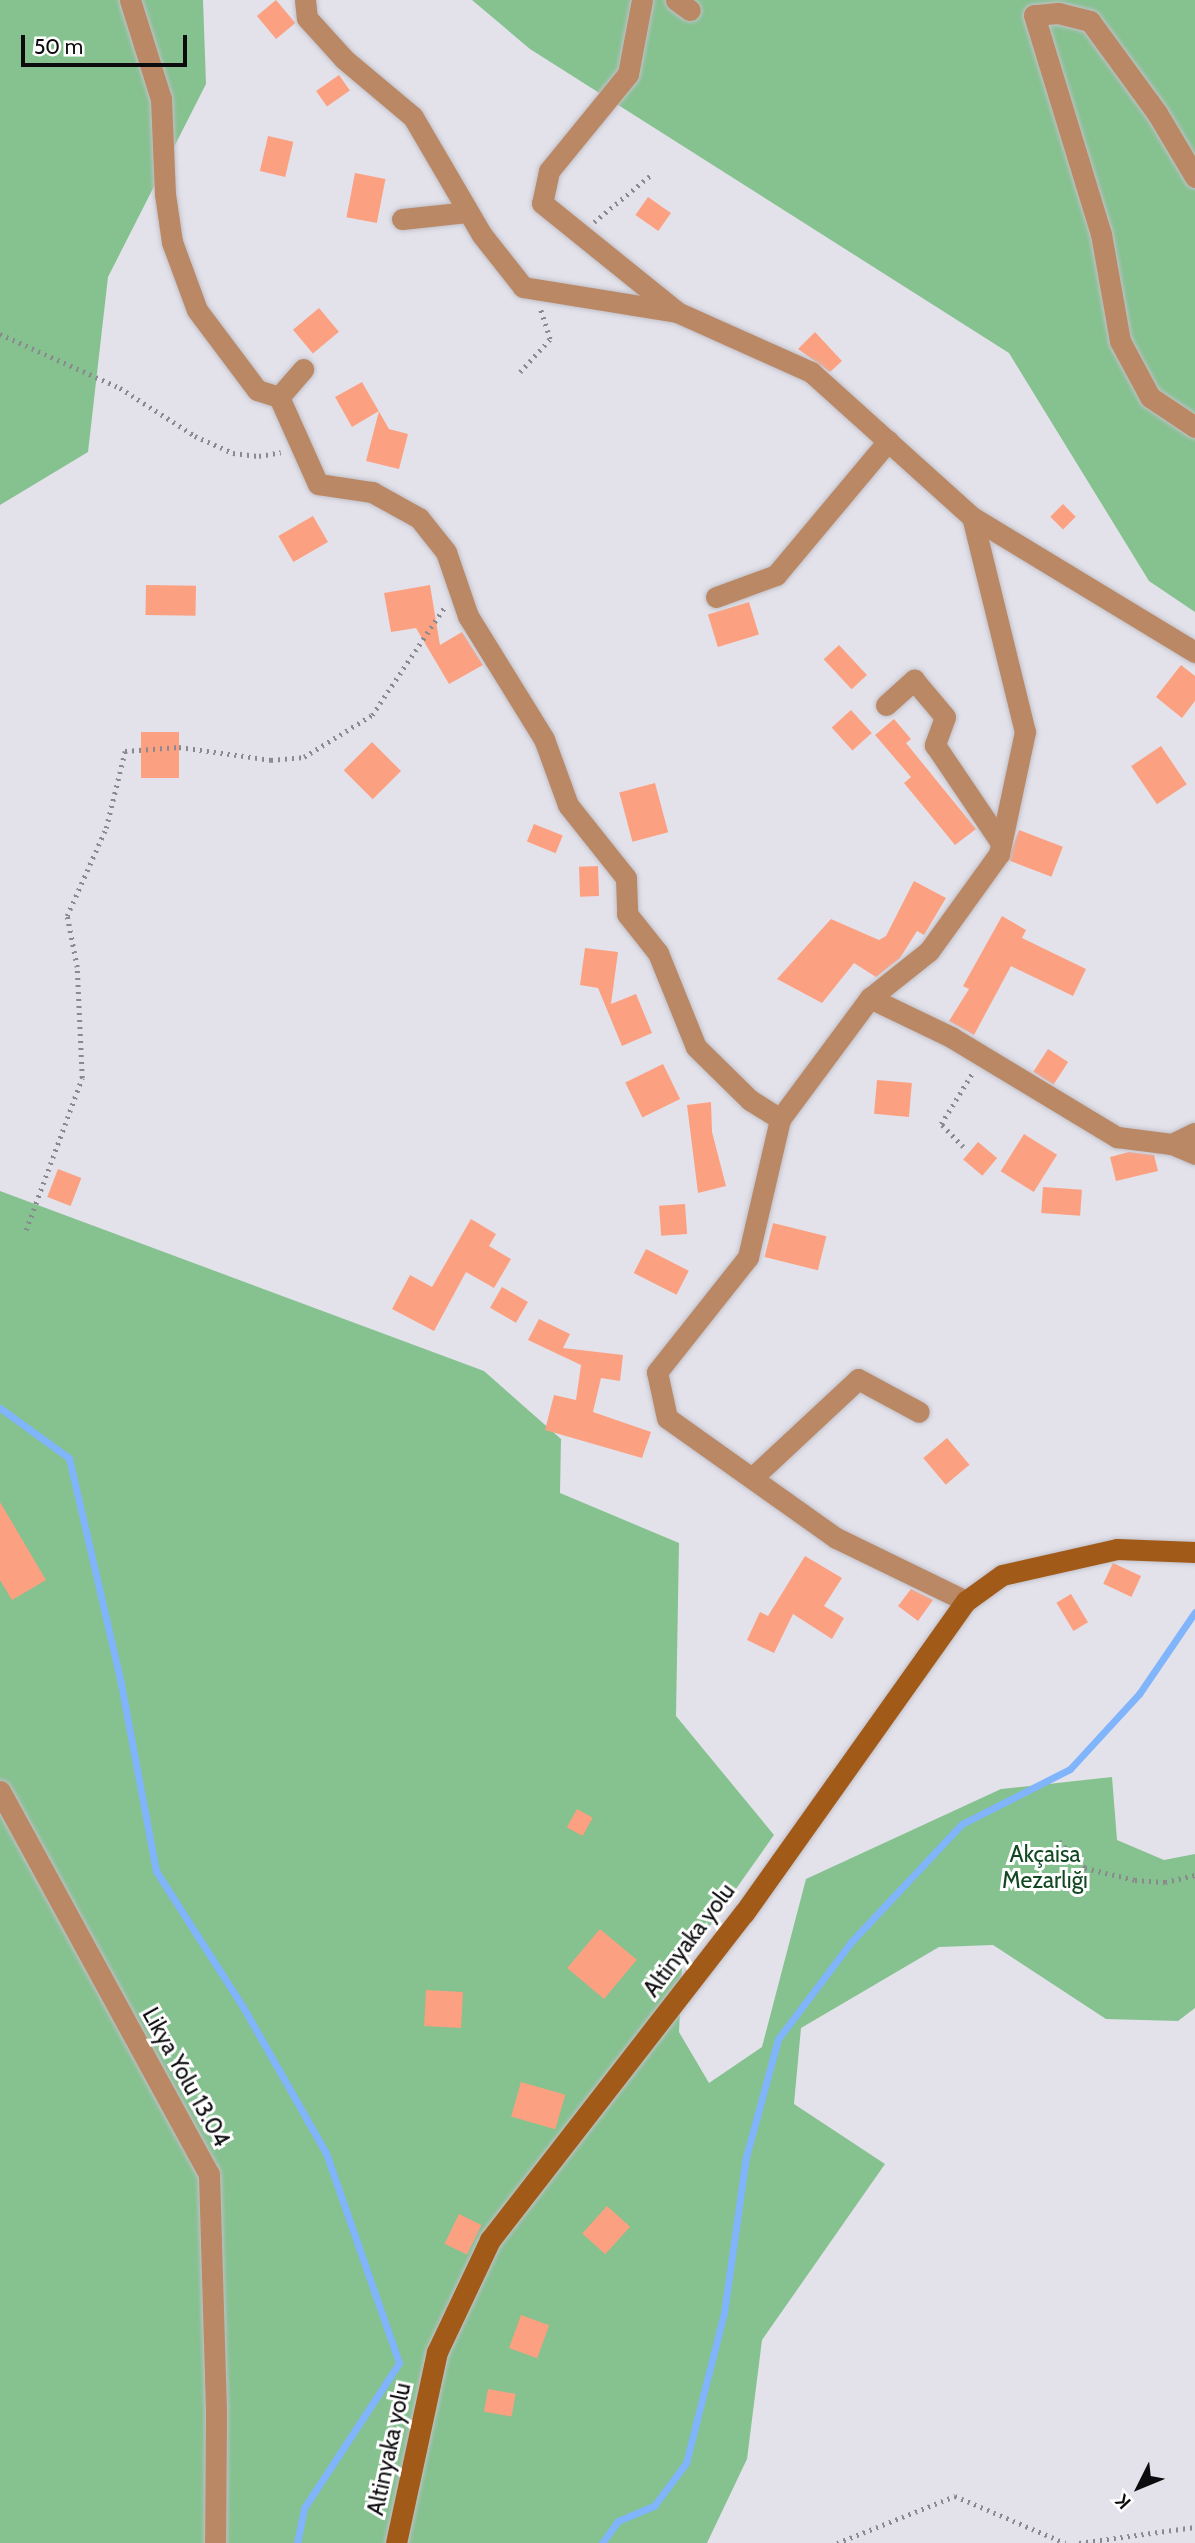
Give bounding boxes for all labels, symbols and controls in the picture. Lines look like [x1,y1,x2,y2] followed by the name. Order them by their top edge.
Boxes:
[24,21,191,65] scale bar
[34,34,83,59] text: 50 m
[1002,1840,1088,1894] park label: Akçaisa Mezarlığı
[637,1878,741,2002] street label: Altinyaka yolu
[136,2003,236,2151] street label: Likya Yolu 13.04
[361,2380,417,2518] street label: Altinyaka yolu
[1104,2452,1174,2522] north arrow
[1111,2489,1136,2514] text: K

